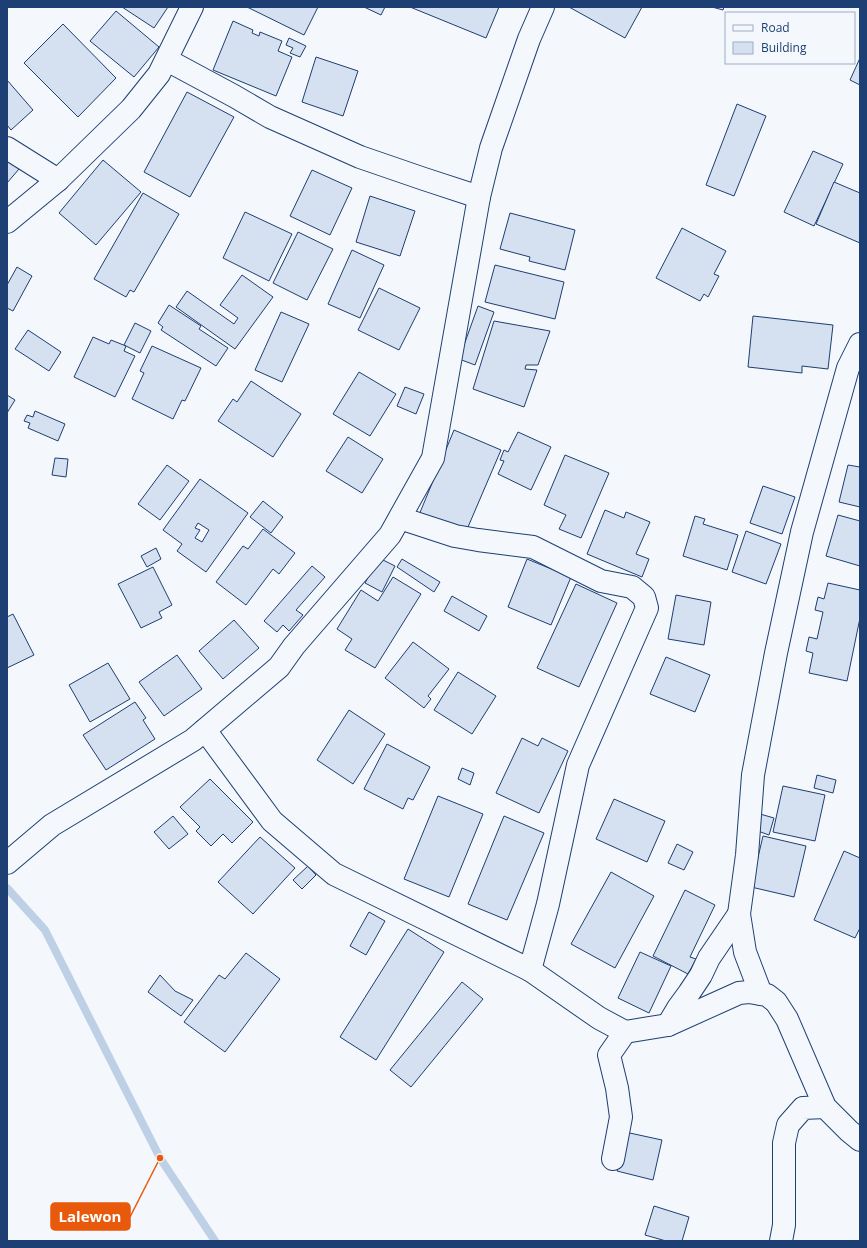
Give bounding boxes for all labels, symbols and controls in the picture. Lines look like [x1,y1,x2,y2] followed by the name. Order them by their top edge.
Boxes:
[725,12,855,64] legend
[761,19,790,36] text: Road
[761,39,807,56] text: Building
[51,1203,130,1230] callout: Lalewon
[59,1206,121,1226] text: Lalewon

